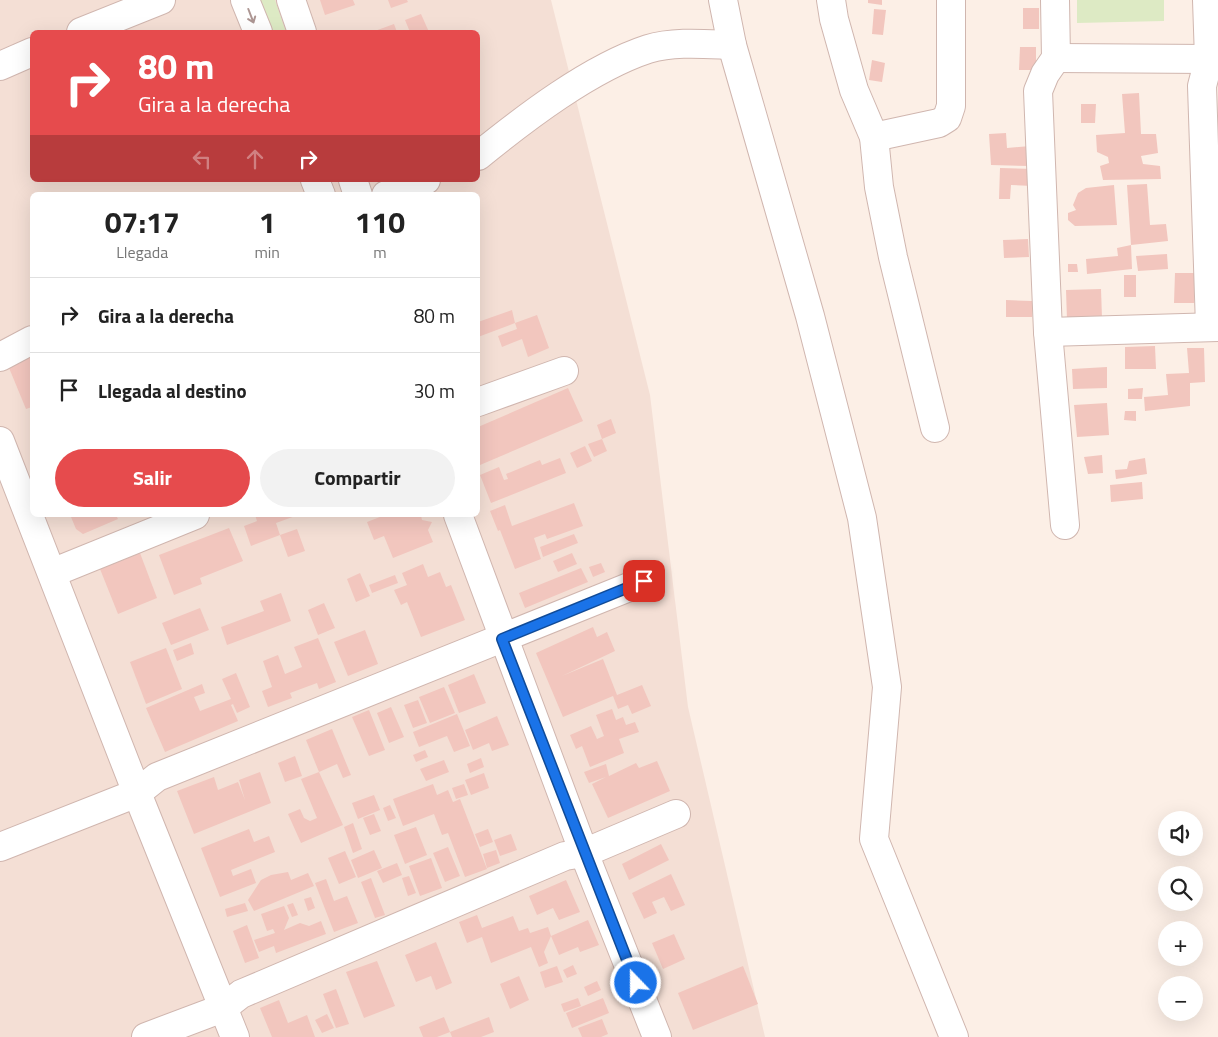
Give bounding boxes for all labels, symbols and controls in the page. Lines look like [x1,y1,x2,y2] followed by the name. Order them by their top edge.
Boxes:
[247,8,257,23] one-way arrow
[138,39,214,93] text: 80 m
[55,50,120,115] icon: right
[138,87,290,121] text: Gira a la derecha
[188,145,216,173] icon: left
[241,145,269,173] icon: ahead
[294,145,322,173] icon: right
[105,199,180,245] text: 07:17
[259,199,276,245] text: 1
[355,199,405,245] text: 110
[116,240,168,264] text: Llegada
[254,240,280,264] text: min
[373,240,387,264] text: m
[55,301,83,329] icon: right
[98,301,234,330] text: Gira a la derecha
[414,301,455,330] text: 80 m
[55,376,83,404] icon: arrive
[98,376,247,405] text: Llegada al destino
[414,376,455,405] text: 30 m
[55,449,250,507] button: Salir
[260,449,455,507] button: Compartir
[623,560,665,602] pin
[630,567,658,595] icon: arrive
[1158,811,1203,1021] map controls
[1158,811,1203,856] button: sound
[1158,866,1203,911] button: search
[1158,921,1203,966] button: +
[609,956,661,1008] position arrow
[1158,976,1203,1021] button: −

